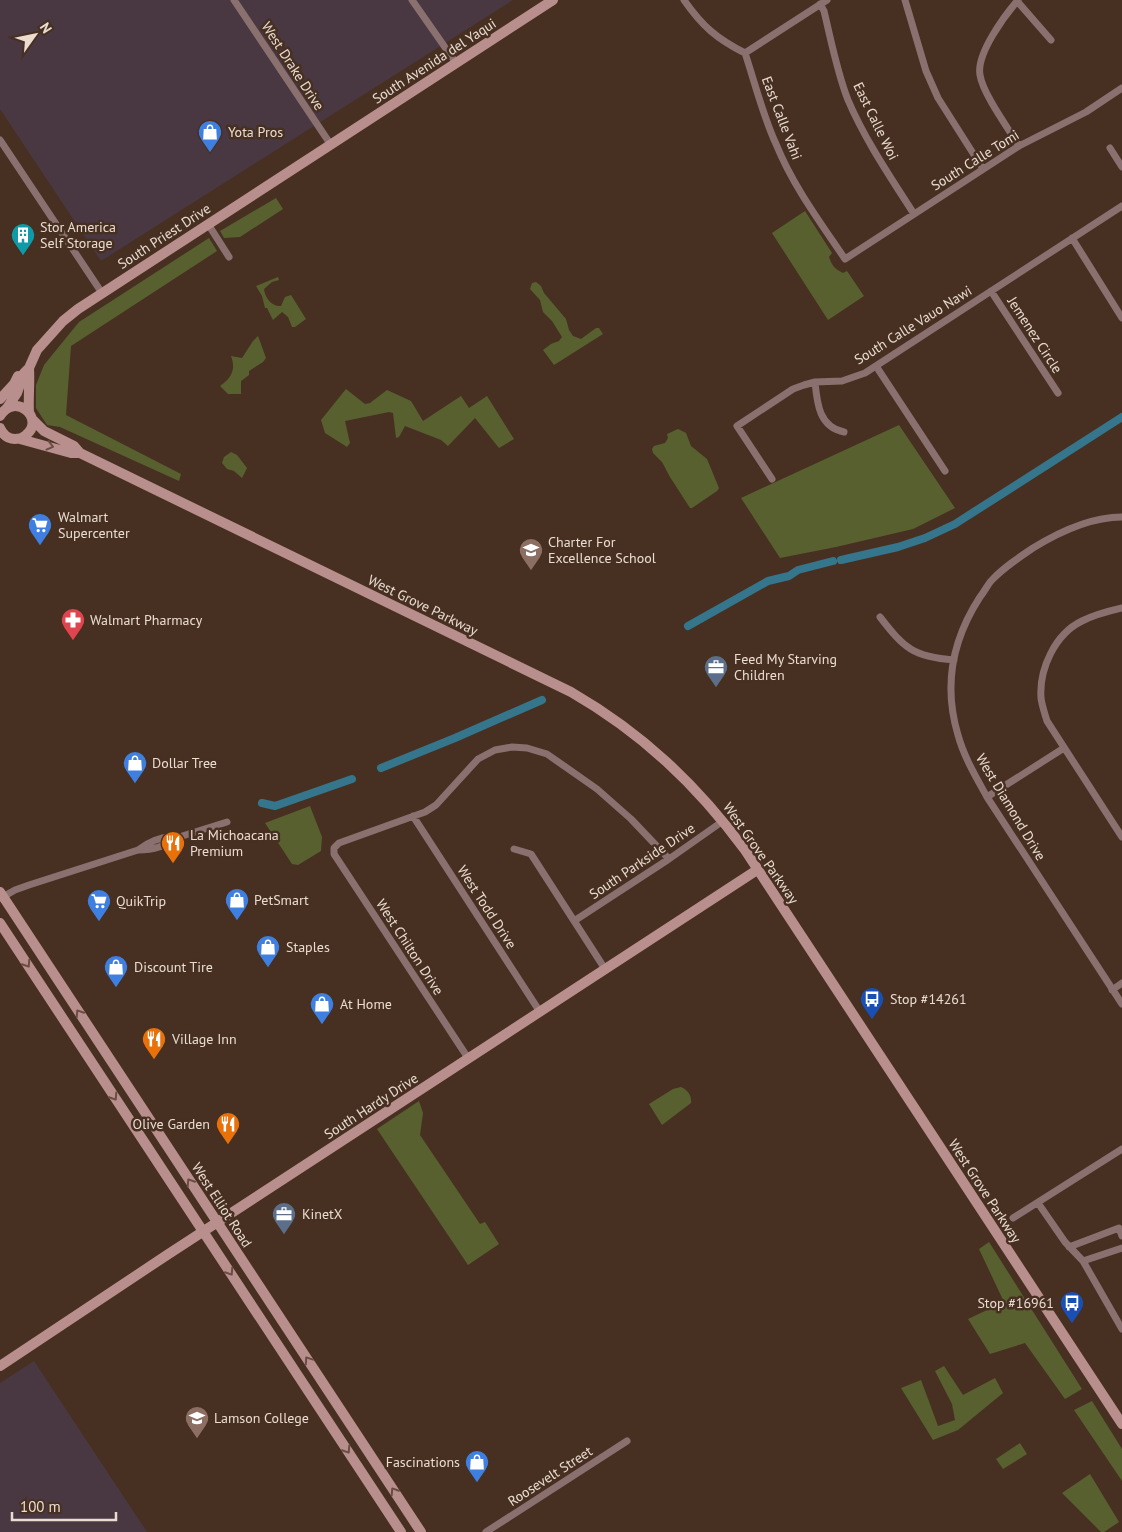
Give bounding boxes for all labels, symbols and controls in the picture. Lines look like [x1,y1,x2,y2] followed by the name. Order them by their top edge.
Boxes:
[10,10,60,60] north arrow
[369,14,499,108] street label: South Avenida del Yaqui
[258,18,328,114] street label: West Drake Drive
[36,19,56,37] text: N
[758,74,806,162] street label: East Calle Vahi
[849,79,903,163] street label: East Calle Woi
[197,119,223,153] shop icon: Yota Pros
[228,123,283,141] place label: Yota Pros
[928,126,1022,194] street label: South Calle Tomi
[114,199,214,273] street label: South Priest Drive
[40,218,116,252] place label: Stor America Self Storage
[10,222,36,256] building icon: Stor America Self Storage
[851,282,975,368] street label: South Calle Vauo Nawi
[1003,292,1066,377] street label: Jemenez Circle
[45,441,53,451] one-way arrow
[58,508,130,542] place label: Walmart Supercenter
[27,512,53,546] supermarket icon: Walmart Supercenter
[548,533,656,567] place label: Charter For Excellence School
[518,537,544,571] school or university icon: Charter For Excellence School
[365,571,481,640] street label: West Grove Parkway
[60,607,86,641] pharmacy icon: Walmart Pharmacy
[90,611,203,629] place label: Walmart Pharmacy
[734,650,837,684] place label: Feed My Starving Children
[703,654,729,688] office icon: Feed My Starving Children
[122,750,148,784] shop icon: Dollar Tree
[972,750,1050,864] street label: West Diamond Drive
[152,754,217,772] place label: Dollar Tree
[719,799,803,908] street label: West Grove Parkway
[586,819,698,903] street label: South Parkside Drive
[190,826,279,860] place label: La Michoacana Premium
[160,830,186,864] restaurant icon: La Michoacana Premium
[453,862,521,952] street label: West Todd Drive
[224,887,250,921] shop icon: PetSmart
[86,888,112,922] supermarket icon: QuikTrip
[254,891,309,909] place label: PetSmart
[116,892,166,910] place label: QuikTrip
[372,896,448,998] street label: West Chilton Drive
[255,934,281,968] shop icon: Staples
[286,938,330,956] place label: Staples
[103,954,129,988] shop icon: Discount Tire
[20,958,30,967] one-way arrow
[134,958,213,976] place label: Discount Tire
[859,986,885,1020] bus stop icon: Stop #14261
[890,990,967,1008] place label: Stop #14261
[309,991,335,1025] shop icon: At Home
[340,995,392,1013] place label: At Home
[76,1009,85,1018] one-way arrow
[141,1026,167,1060] restaurant icon: Village Inn
[171,1030,237,1048] place label: Village Inn
[321,1069,421,1143] street label: South Hardy Drive
[108,1091,117,1101] one-way arrow
[215,1111,241,1145] restaurant icon: Olive Garden
[133,1115,210,1133] place label: Olive Garden
[945,1136,1026,1247] street label: West Grove Parkway
[188,1159,256,1251] street label: West Elliot Road
[187,1178,196,1187] one-way arrow
[271,1201,297,1235] office icon: KinetX
[302,1205,343,1223] place label: KinetX
[224,1267,233,1276] one-way arrow
[1059,1290,1085,1324] bus stop icon: Stop #16961
[977,1294,1054,1312] place label: Stop #16961
[304,1357,314,1366] one-way arrow
[184,1405,210,1439] school or university icon: Lamson College
[214,1409,309,1427] place label: Lamson College
[504,1442,596,1510] street label: Roosevelt Street
[340,1445,350,1454] one-way arrow
[464,1449,490,1483] shop icon: Fascinations
[386,1453,460,1471] place label: Fascinations
[391,1488,400,1497] one-way arrow
[12,1490,116,1522] scale bar
[20,1497,61,1516] text: 100 m

